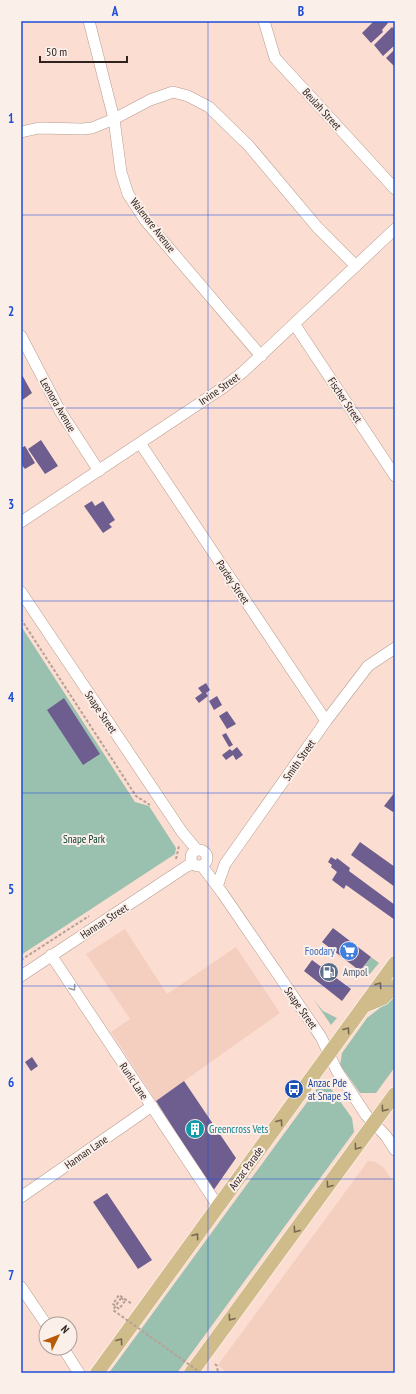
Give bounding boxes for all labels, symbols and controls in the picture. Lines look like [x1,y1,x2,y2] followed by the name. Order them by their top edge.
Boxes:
[111,3,119,20] text: A
[298,3,304,20] text: B
[40,38,127,64] scale bar
[46,44,67,59] text: 50 m
[300,85,344,133] street label: Beulah Street
[8,110,14,127] text: 1
[127,195,179,255] street label: Walenore Avenue
[8,303,14,320] text: 2
[196,370,242,408] street label: Irvine Street
[325,374,365,426] street label: Fischer Street
[37,375,79,435] street label: Leonora Avenue
[8,496,14,513] text: 3
[213,557,253,607] street label: Pardey Street
[82,688,120,736] street label: Snape Street
[8,689,15,706] text: 4
[280,737,318,783] street label: Smith Street
[63,832,106,846] park label: Snape Park
[8,881,14,898] text: 5
[77,900,131,942] street label: Hannan Street
[338,940,360,962] supermarket icon: Foodary
[305,944,336,958] place label: Foodary
[318,961,340,983] fuel station icon: Ampol
[343,965,368,979] place label: Ampol
[375,982,382,989] one-way arrow
[68,984,76,991] one-way arrow
[281,984,321,1032] street label: Snape Street
[342,1027,349,1034] one-way arrow
[117,1060,152,1102] street label: Runic Lane
[8,1074,14,1091] text: 6
[308,1076,351,1103] place label: Anzac Pde at Snape St
[283,1078,305,1100] bus stop icon: Anzac Pde at Snape St
[382,1104,389,1111] one-way arrow
[184,1118,206,1140] building icon: Greencross Vets
[275,1119,282,1126] one-way arrow
[209,1122,269,1136] place label: Greencross Vets
[62,1132,111,1172] street label: Hannan Lane
[226,1143,267,1192] street label: Anzac Parade
[355,1143,362,1150] one-way arrow
[327,1180,334,1187] one-way arrow
[293,1226,301,1233] one-way arrow
[191,1233,199,1240] one-way arrow
[8,1267,14,1284] text: 7
[229,1313,236,1320] one-way arrow
[38,1316,78,1356] north arrow
[58,1322,72,1336] text: N
[115,1339,122,1346] one-way arrow

